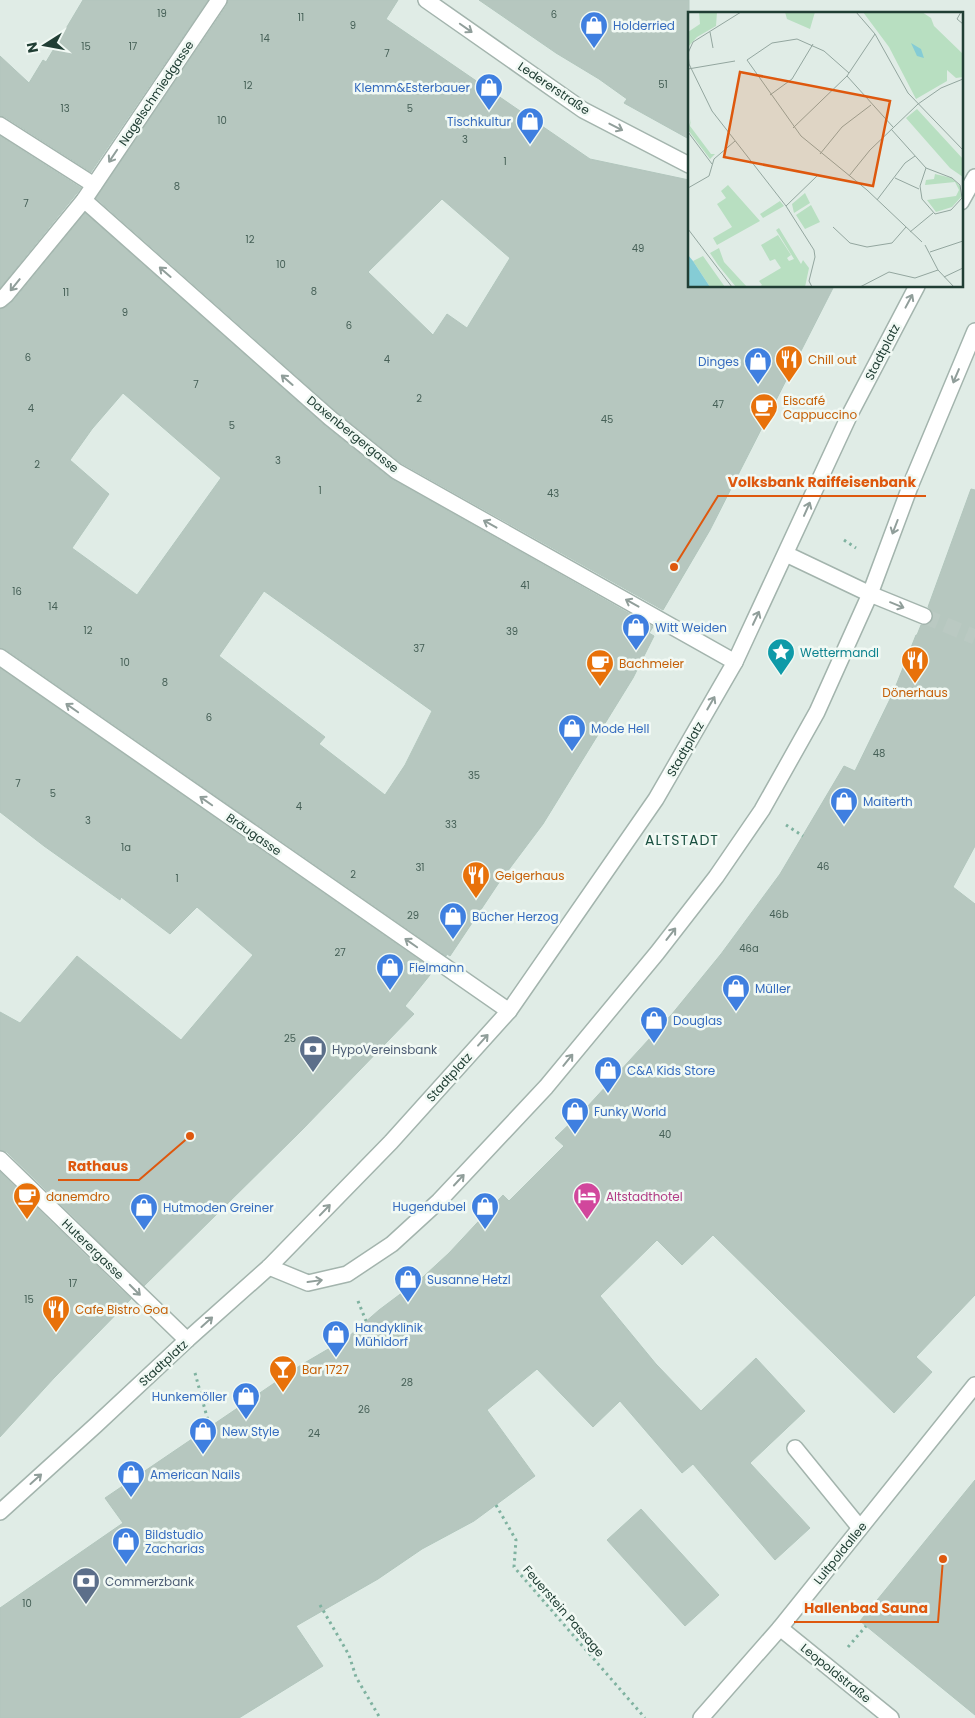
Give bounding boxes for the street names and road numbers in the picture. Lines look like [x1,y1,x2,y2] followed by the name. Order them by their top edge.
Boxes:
[114,37,198,149] street label: Nagelschmiedgasse
[515,58,593,118] street label: Ledererstraße
[861,321,903,383] street label: Stadtplatz
[303,392,403,476] street label: Daxenbergergasse
[662,718,708,780] street label: Stadtplatz
[223,809,285,859] street label: Bräugasse
[422,1049,476,1105] street label: Stadtplatz
[58,1215,128,1283] street label: Huterergasse
[135,1336,191,1390] street label: Stadtplatz
[809,1518,871,1588] street label: Luitpoldallee
[519,1562,609,1660] street label: Feuerstein Passage
[797,1639,875,1707] street label: Leopoldstraße

